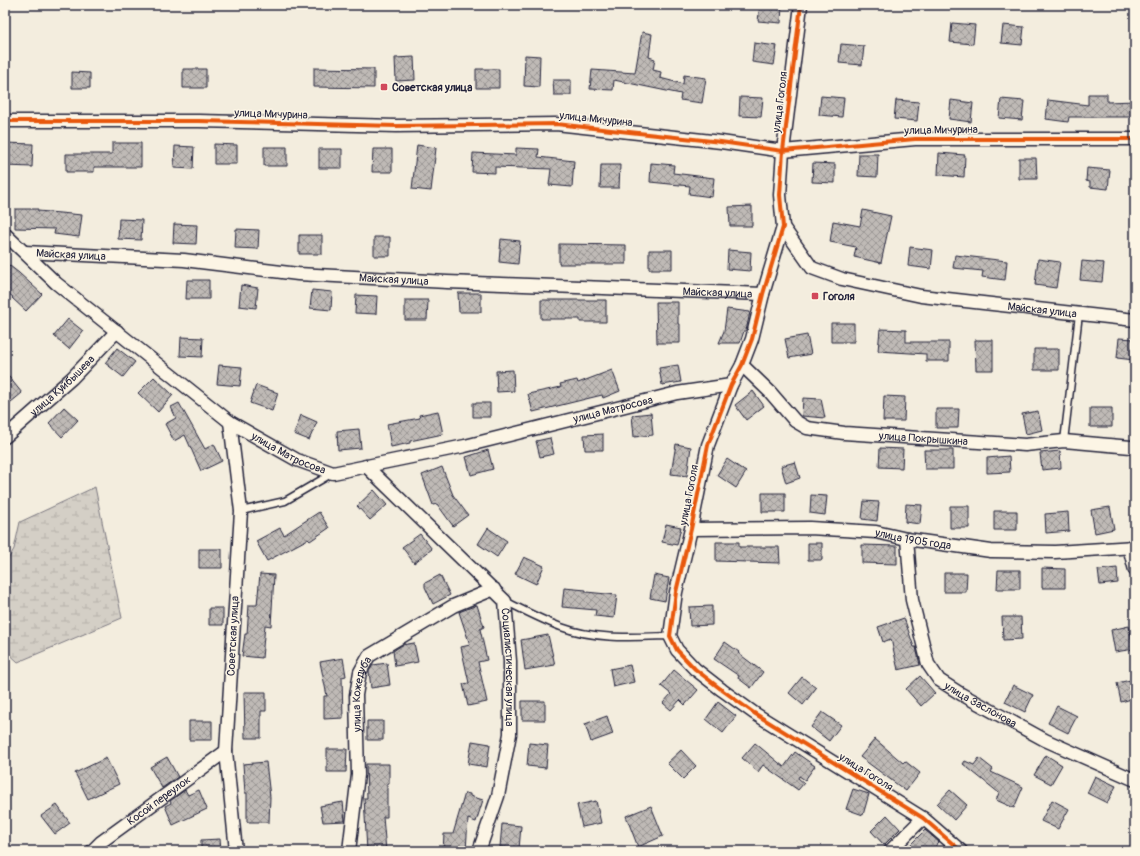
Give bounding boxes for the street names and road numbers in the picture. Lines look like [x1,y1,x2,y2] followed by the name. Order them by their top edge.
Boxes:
[770,71,790,134] street label: улица Гоголя
[233,106,308,122] street label: улица Мичурина
[558,109,633,129] street label: улица Мичурина
[903,123,978,137] street label: улица Мичурина
[36,246,106,263] street label: Майская улица
[359,271,429,288] street label: Майская улица
[682,284,753,300] street label: Майская улица
[1007,299,1078,320] street label: Майская улица
[26,352,97,419] street label: улица Куйбышева
[571,393,654,425] street label: улица Матросова
[248,429,328,476] street label: улица Матросова
[877,429,968,448] street label: улица Покрышкина
[677,464,701,527] street label: улица Гоголя
[873,525,952,552] street label: улица 1905 года
[224,596,242,676] street label: Советская улица
[499,607,517,726] street label: Социалистическая улица
[349,654,374,733] street label: улица Кожедуба
[941,678,1019,730] street label: улица Заслонова
[836,750,896,794] street label: улица Гоголя
[124,772,193,827] street label: Косой переулок

